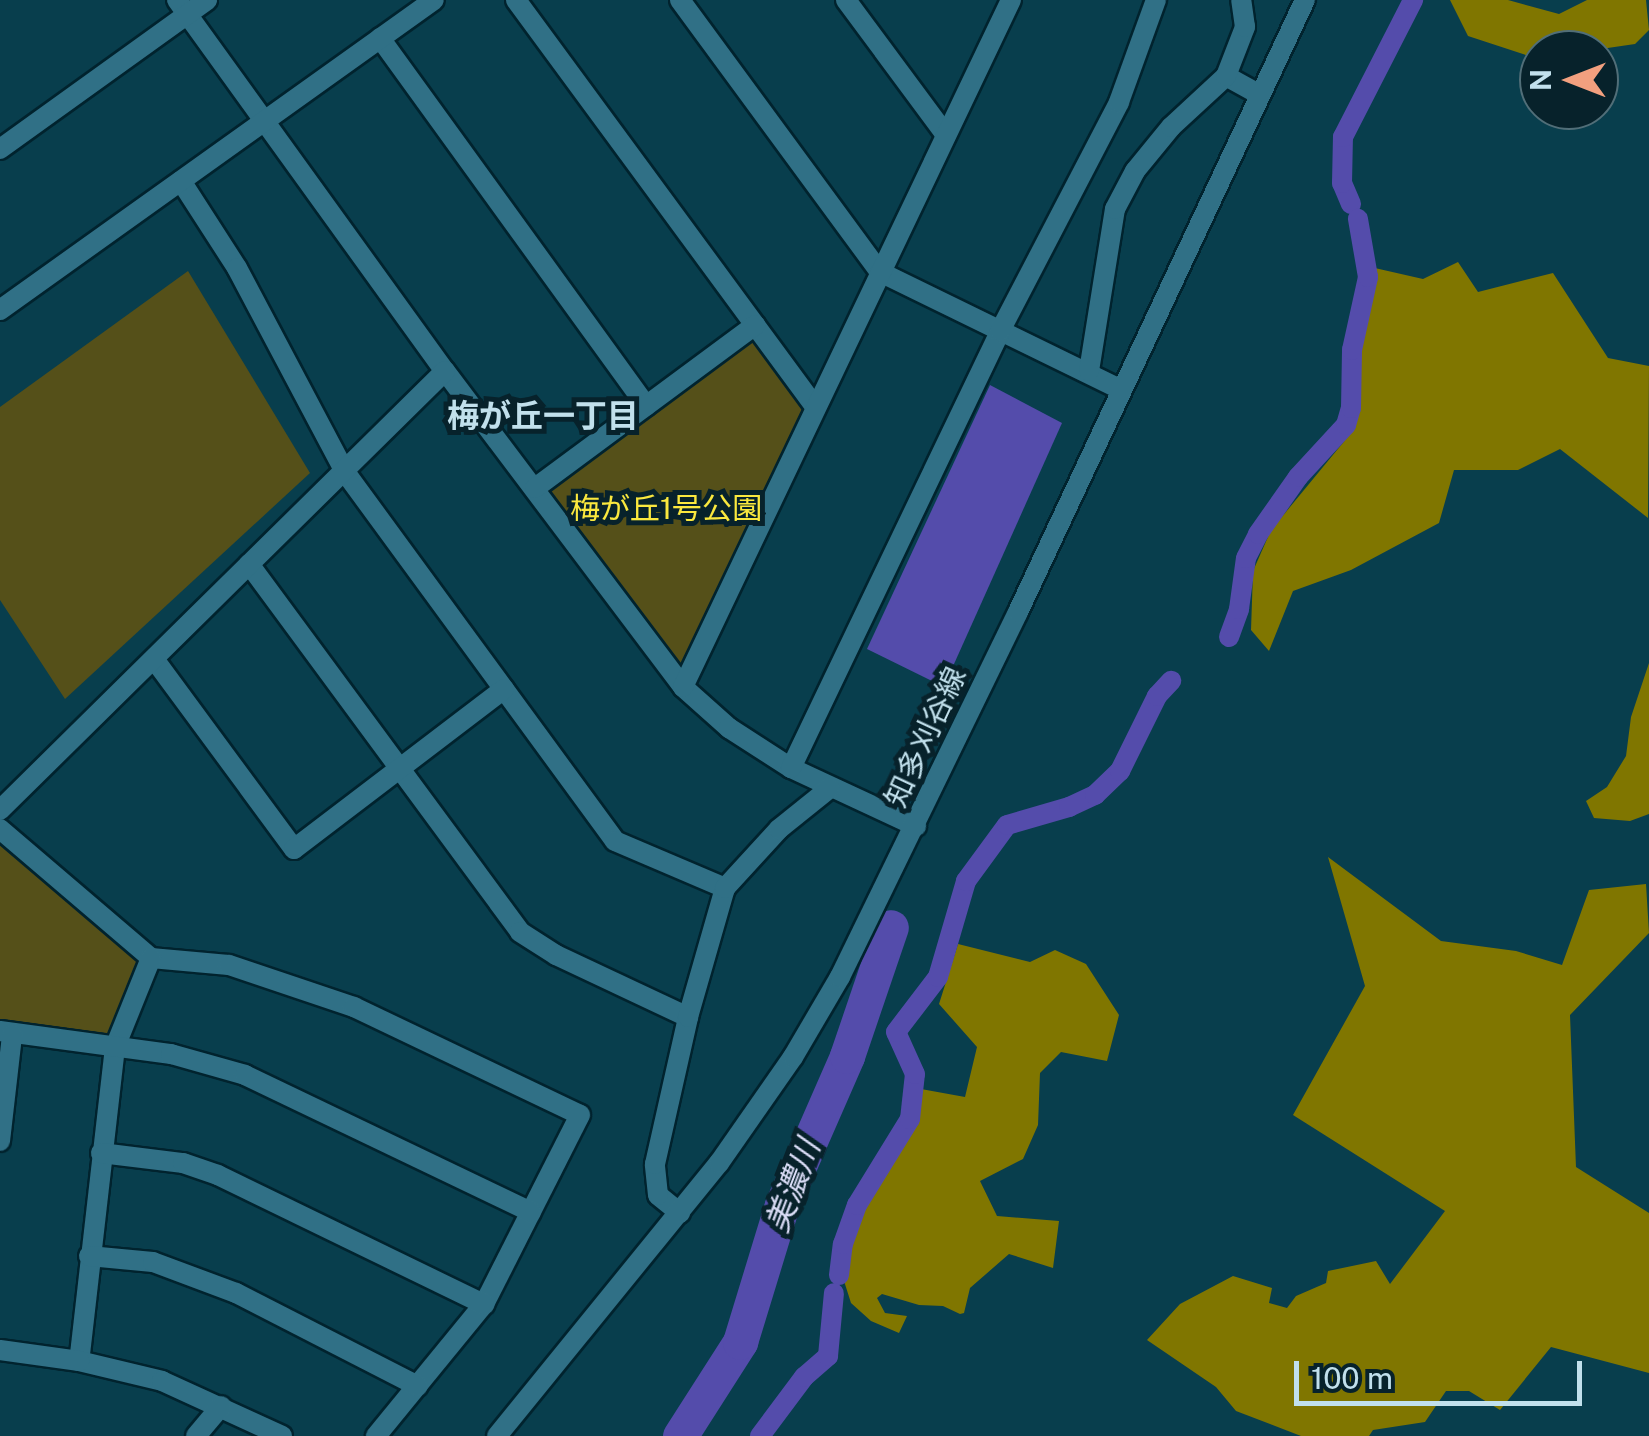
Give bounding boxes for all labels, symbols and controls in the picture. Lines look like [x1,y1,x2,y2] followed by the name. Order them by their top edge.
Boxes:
[1519,30,1619,130] north arrow
[1524,69,1557,91] text: N
[447,397,639,435] district label: 梅が丘一丁目
[570,490,762,526] park label: 梅が丘1号公園
[877,661,973,813] street label: 知多刈谷線
[758,1134,828,1238] water label: 美濃川
[1299,1341,1586,1403] scale bar
[1311,1360,1393,1396] text: 100 m

